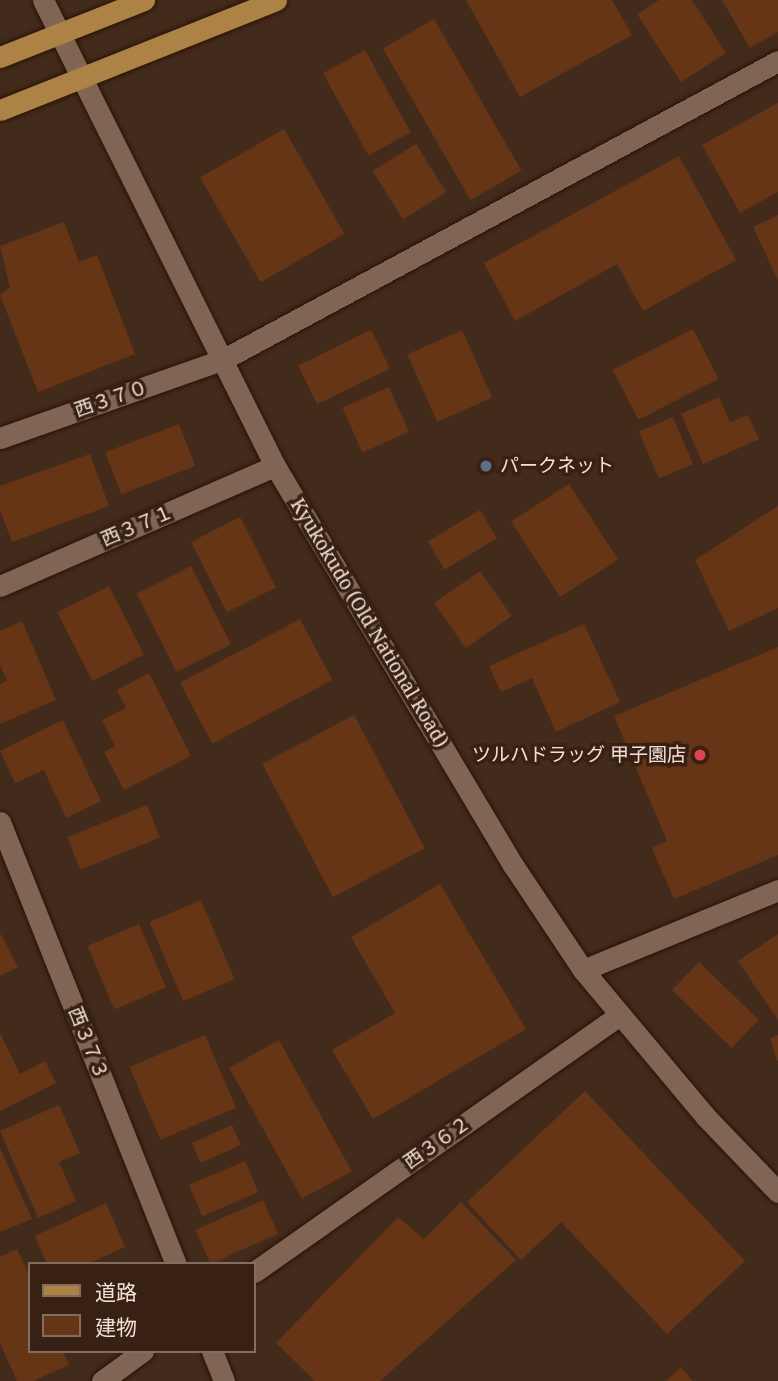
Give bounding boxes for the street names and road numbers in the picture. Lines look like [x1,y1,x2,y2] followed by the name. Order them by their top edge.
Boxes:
[71,376,151,422] street label: 西３７０
[286,494,452,752] street label: Kyukokudo (Old National Road)
[98,501,176,551] street label: 西３７１
[63,1003,113,1083] street label: 西３７３
[399,1112,475,1174] street label: 西３６２

